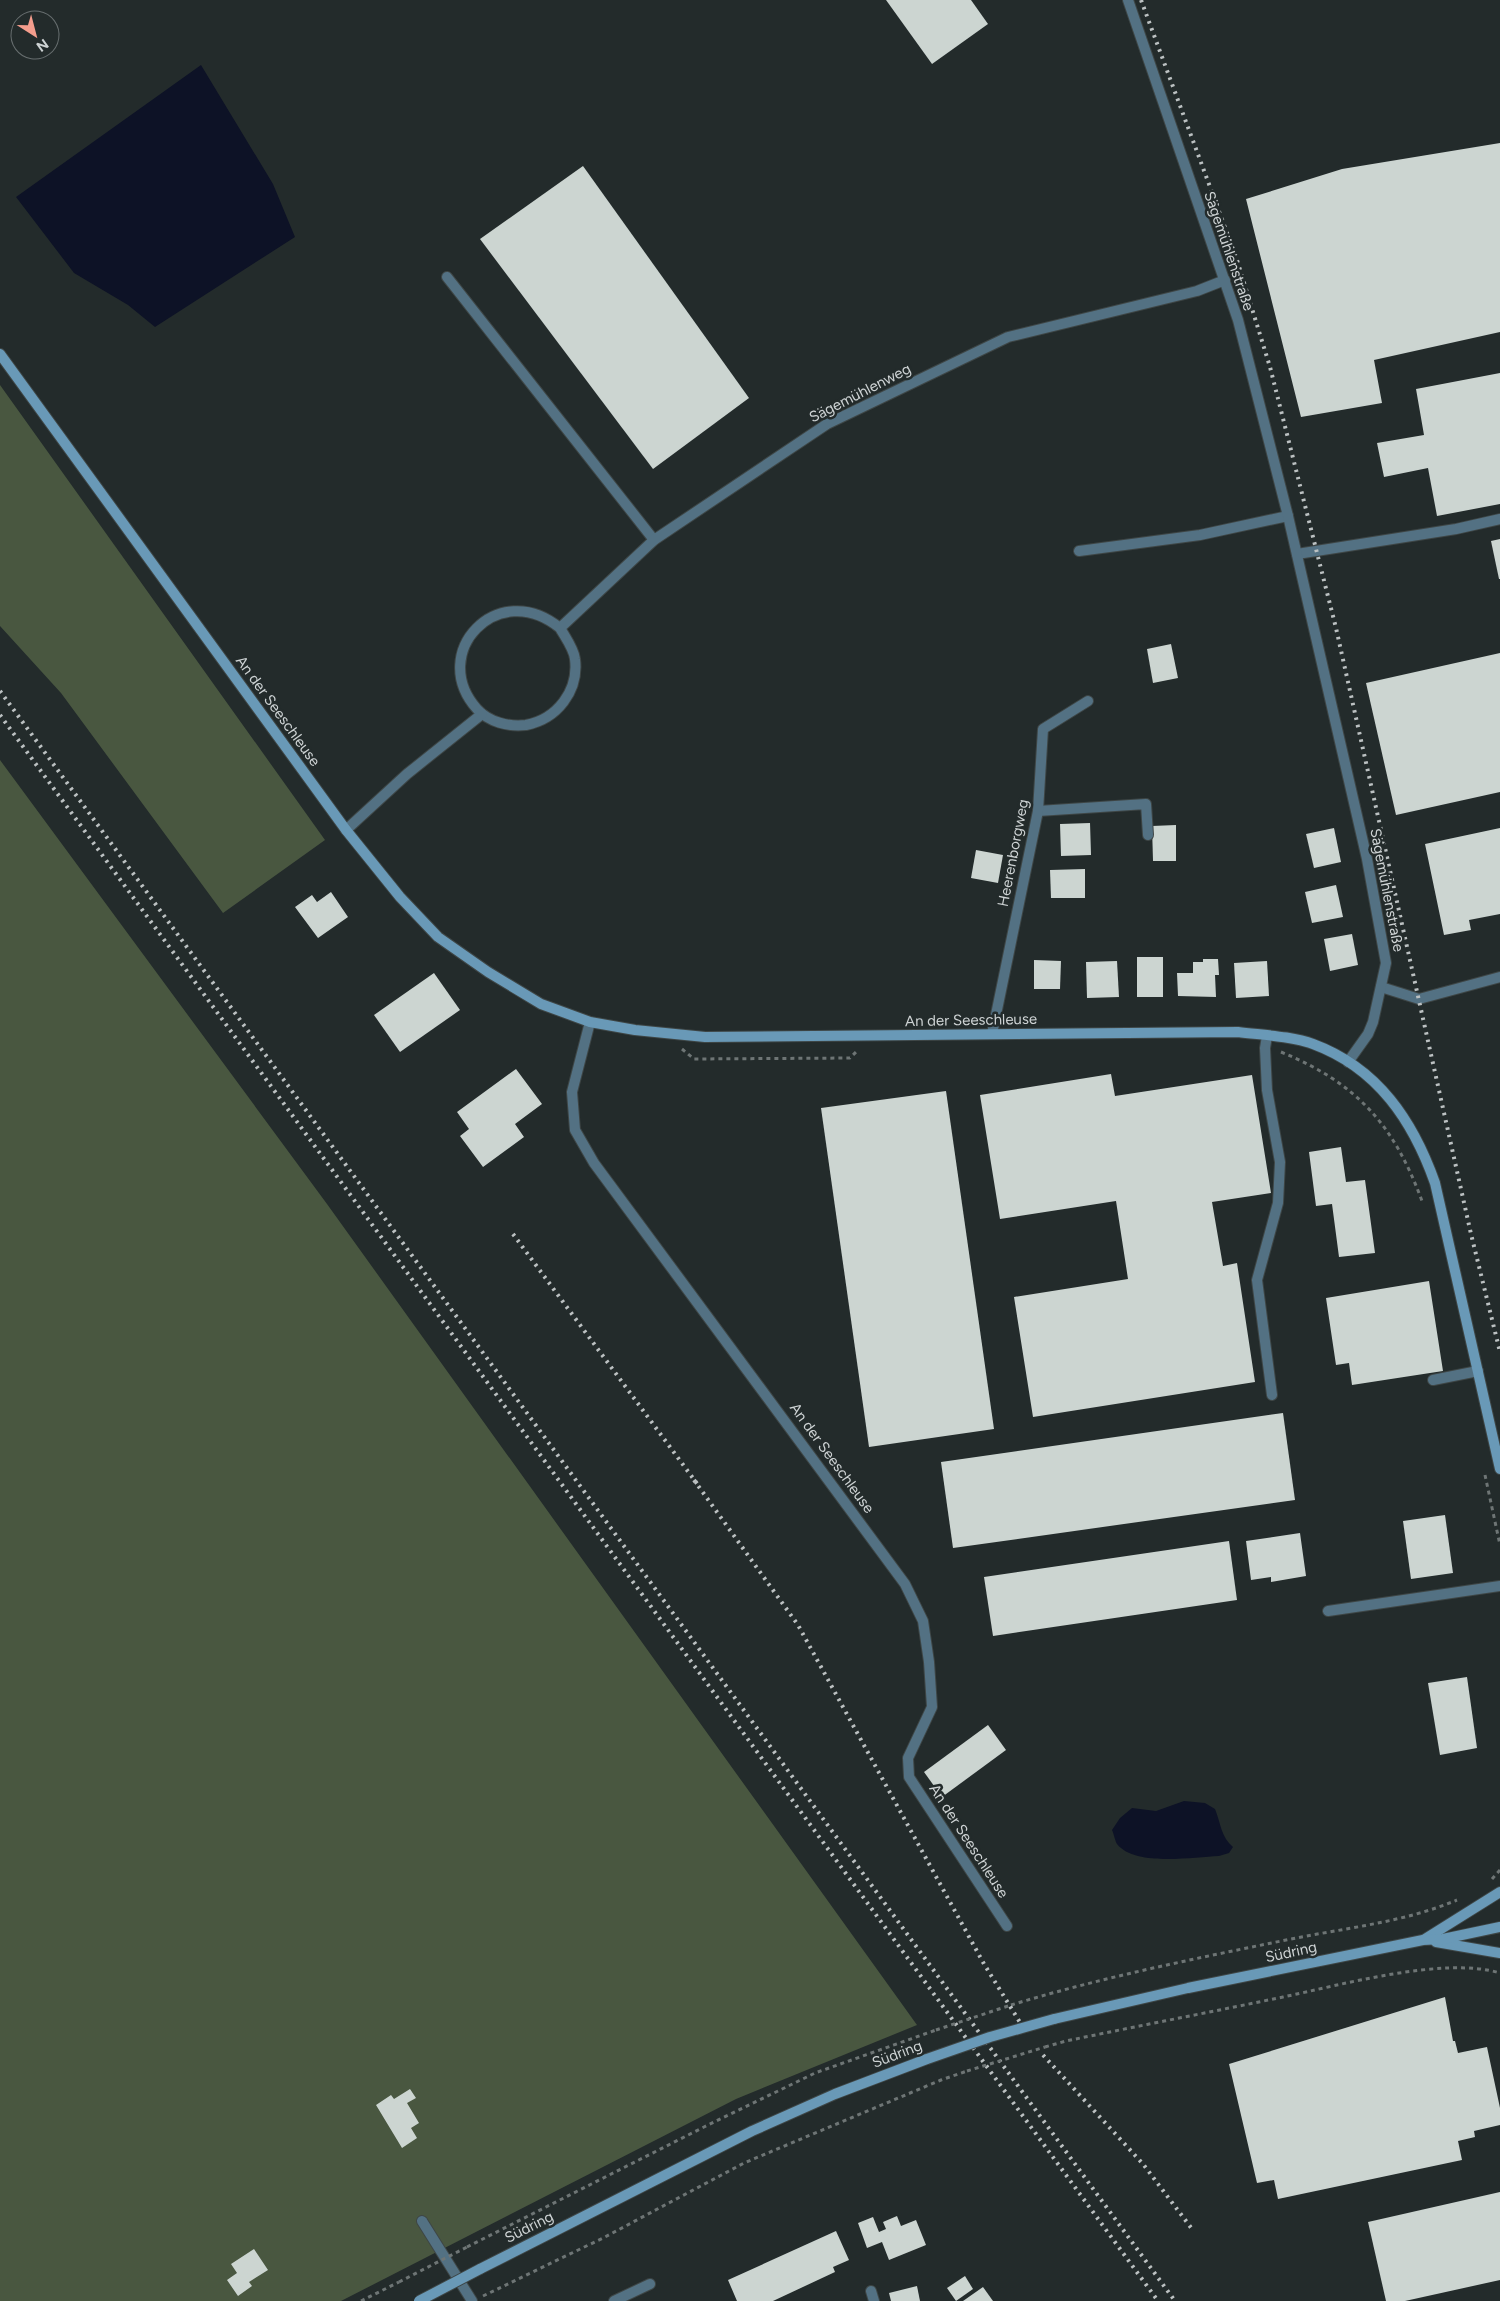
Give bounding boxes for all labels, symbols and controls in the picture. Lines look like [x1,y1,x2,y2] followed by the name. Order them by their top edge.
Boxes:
[10,10,60,60] north arrow
[33,35,52,55] text: N
[1200,189,1258,313] street label: Sägemühlenstraße
[806,360,914,426] street label: Sägemühlenweg
[232,652,324,770] street label: An der Seeschleuse
[994,798,1032,908] street label: Heerenborgweg
[1366,827,1408,953] street label: Sägemühlenstraße
[905,1010,1037,1030] street label: An der Seeschleuse
[786,1399,878,1517] street label: An der Seeschleuse
[925,1781,1013,1901] street label: An der Seeschleuse
[1264,1938,1318,1966] street label: Südring
[869,2036,925,2072] street label: Südring
[502,2207,556,2247] street label: Südring

